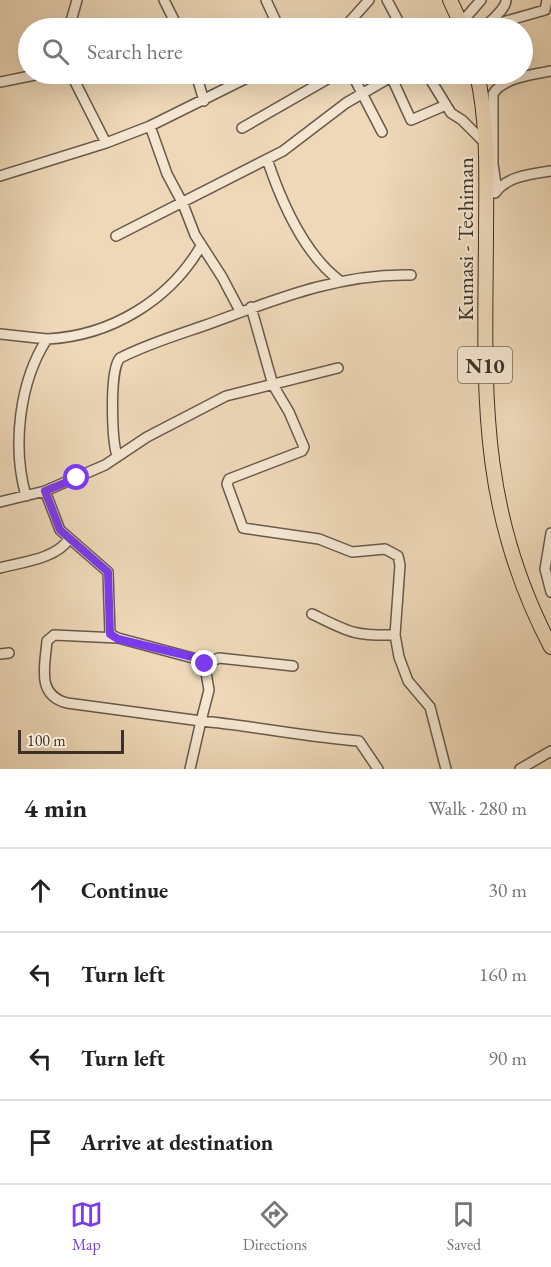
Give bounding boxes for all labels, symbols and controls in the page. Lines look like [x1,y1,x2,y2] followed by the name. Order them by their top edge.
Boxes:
[18,18,533,84] search box
[39,35,72,68] icon: search
[87,37,182,66] text: Search here
[451,157,480,321] street label: Kumasi - Techiman
[458,347,512,383] road number: N10
[63,464,89,490] route start
[191,650,217,676] route end
[18,727,124,754] scale bar
[27,730,66,751] text: 100 m
[24,791,87,825] text: 4 min
[428,795,527,821] text: Walk · 280 m
[24,874,57,907] icon: ahead
[81,876,168,905] text: Continue
[488,877,527,903] text: 30 m
[24,958,57,991] icon: left
[81,960,165,989] text: Turn left
[479,961,527,987] text: 160 m
[24,1042,57,1075] icon: left
[81,1044,165,1073] text: Turn left
[488,1045,527,1071] text: 90 m
[24,1126,57,1159] icon: arrive
[81,1128,273,1157] text: Arrive at destination
[70,1198,103,1255] tab: Map
[243,1198,307,1255] tab: Directions
[447,1198,481,1255] tab: Saved

